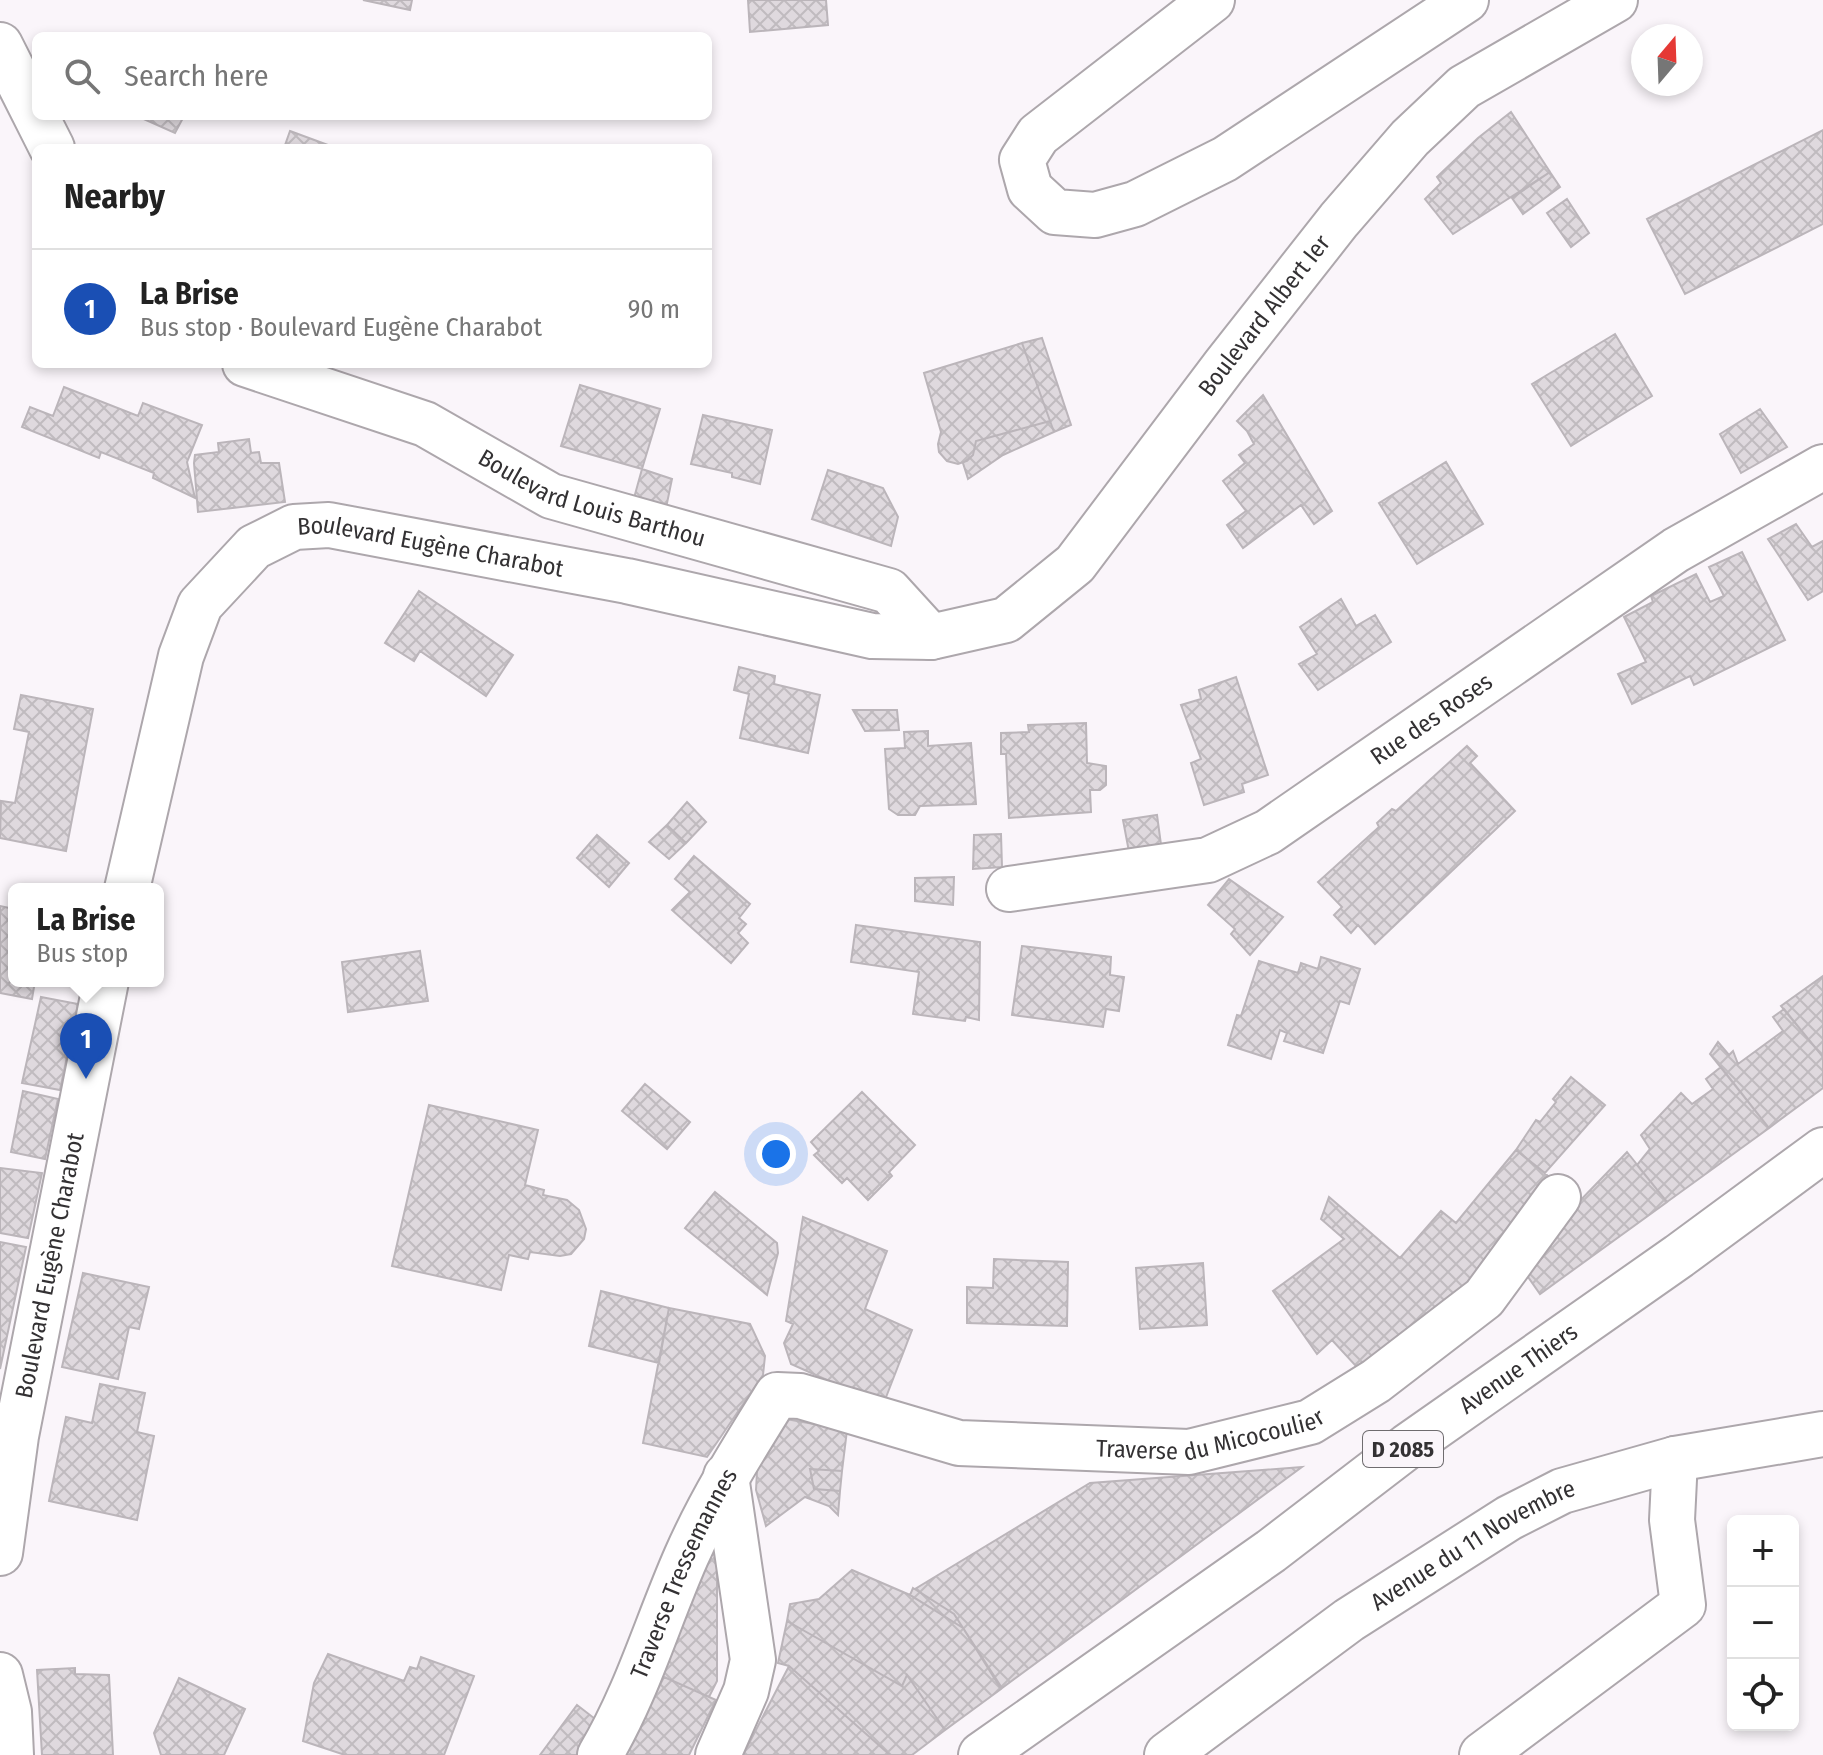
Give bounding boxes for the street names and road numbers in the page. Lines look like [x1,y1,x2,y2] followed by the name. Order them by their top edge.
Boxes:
[1193,229,1336,402] street label: Boulevard Albert Ier
[473,443,708,553] street label: Boulevard Louis Barthou
[297,510,566,583] street label: Boulevard Eugène Charabot
[1365,667,1498,771] street label: Rue des Roses
[10,1130,90,1401] street label: Boulevard Eugène Charabot
[1454,1318,1583,1420] street label: Avenue Thiers
[1095,1402,1330,1467] street label: Traverse du Micocoulier
[1363,1431,1443,1467] road number: D 2085
[625,1463,743,1683] street label: Traverse Tressemannes
[1366,1474,1578,1616] street label: Avenue du 11 Novembre

